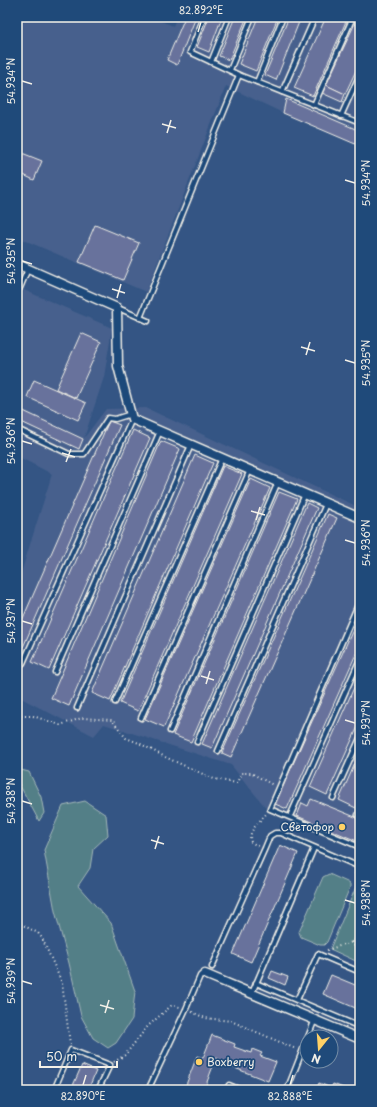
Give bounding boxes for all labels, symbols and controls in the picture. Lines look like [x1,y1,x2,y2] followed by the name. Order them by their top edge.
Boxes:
[179,2,223,17] text: 82.892°E
[3,57,18,104] text: 54.934°N
[358,159,373,206] text: 54.934°N
[3,237,18,284] text: 54.935°N
[358,339,373,386] text: 54.935°N
[3,417,18,465] text: 54.936°N
[358,519,373,567] text: 54.936°N
[3,598,18,644] text: 54.937°N
[358,700,373,746] text: 54.937°N
[3,778,18,824] text: 54.938°N
[281,818,334,835] place label: Светофор
[337,822,347,832] marker: Светофор
[358,880,373,926] text: 54.938°N
[3,958,18,1004] text: 54.939°N
[299,1029,339,1069] north arrow
[40,1043,117,1069] scale bar
[46,1047,77,1065] text: 50 m
[309,1050,323,1068] text: N
[207,1053,254,1070] place label: Boxberry
[194,1057,204,1067] marker: Boxberry
[60,1088,106,1103] text: 82.890°E
[268,1088,312,1103] text: 82.888°E

